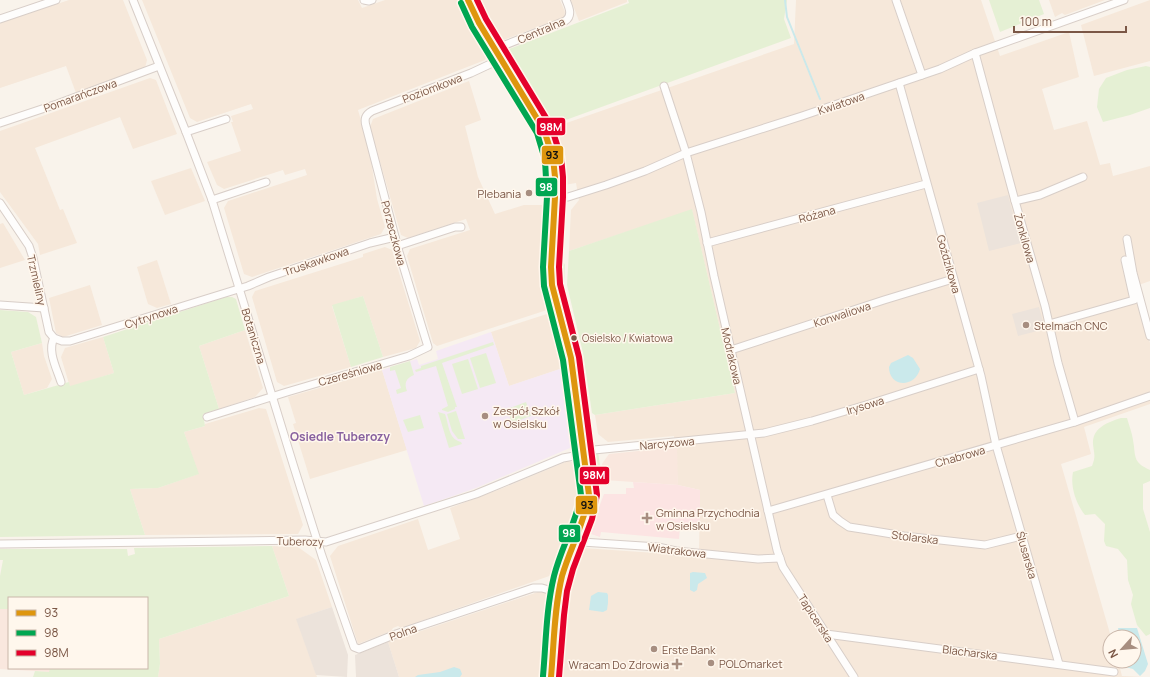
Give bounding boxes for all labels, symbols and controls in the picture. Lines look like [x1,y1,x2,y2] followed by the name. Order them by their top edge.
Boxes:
[1014,8,1126,34] scale bar
[515,13,567,47] street label: Centralna
[1020,13,1052,30] text: 100 m
[400,70,464,106] street label: Poziomkowa
[41,75,119,115] street label: Pomarańczowa
[816,88,866,118] street label: Kwiatowa
[536,117,566,136] line badge: 98M
[540,119,562,134] text: 98M
[541,145,564,165] line badge: 93
[545,147,559,162] text: 93
[535,177,558,197] line badge: 98
[539,179,553,194] text: 98
[478,186,521,201] place label: Plebania
[524,188,534,198] marker: Plebania
[378,199,410,267] street label: Porzeczkowa
[797,202,837,226] street label: Różana
[1011,211,1039,265] street label: Żonkilowa
[933,233,965,295] street label: Goździkowa
[281,243,351,279] street label: Truskawkowa
[24,253,50,307] street label: Trzmieliny
[812,298,872,330] street label: Konwaliowa
[122,300,180,332] street label: Cytrynowa
[238,306,270,366] street label: Botaniczna
[1034,318,1108,333] place label: Stelmach CNC
[1021,320,1031,330] marker: Stelmach CNC
[718,326,746,386] street label: Modrakowa
[582,331,673,345] place label: Osielsko / Kwiatowa
[569,333,579,343] marker: Osielsko / Kwiatowa
[317,357,383,389] street label: Czereśniowa
[844,392,886,418] street label: Irysowa
[493,403,560,431] place label: Zespół Szkół w Osielsku
[480,411,490,421] marker: Zespół Szkół w Osielsku
[290,428,390,445] district label: Osiedle Tuberozy
[639,433,695,453] street label: Narcyzowa
[933,442,987,470] street label: Chabrowa
[579,466,610,485] line badge: 98M
[583,467,605,482] text: 98M
[575,495,598,515] line badge: 93
[580,497,594,512] text: 93
[656,505,760,533] place label: Gminna Przychodnia w Osielsku
[641,512,653,524] marker: Gminna Przychodnia w Osielsku
[558,524,581,543] line badge: 98
[562,525,576,540] text: 98
[891,527,939,547] street label: Stolarska
[1013,529,1041,581] street label: Ślusarska
[276,533,324,549] street label: Tuberozy
[647,539,707,561] street label: Wiatrakowa
[795,591,837,645] street label: Tapicerska
[8,597,148,669] legend
[44,604,58,621] text: 93
[387,620,419,644] street label: Polna
[44,624,58,641] text: 98
[1102,629,1142,669] north arrow
[942,641,998,663] street label: Blacharska
[662,642,716,657] place label: Erste Bank
[44,644,69,661] text: 98M
[649,644,659,654] marker: Erste Bank
[1104,647,1121,661] text: N
[719,656,783,671] place label: POLOmarket
[569,657,669,672] place label: Wracam Do Zdrowia
[706,658,716,668] marker: POLOmarket
[672,659,682,669] marker: Wracam Do Zdrowia

